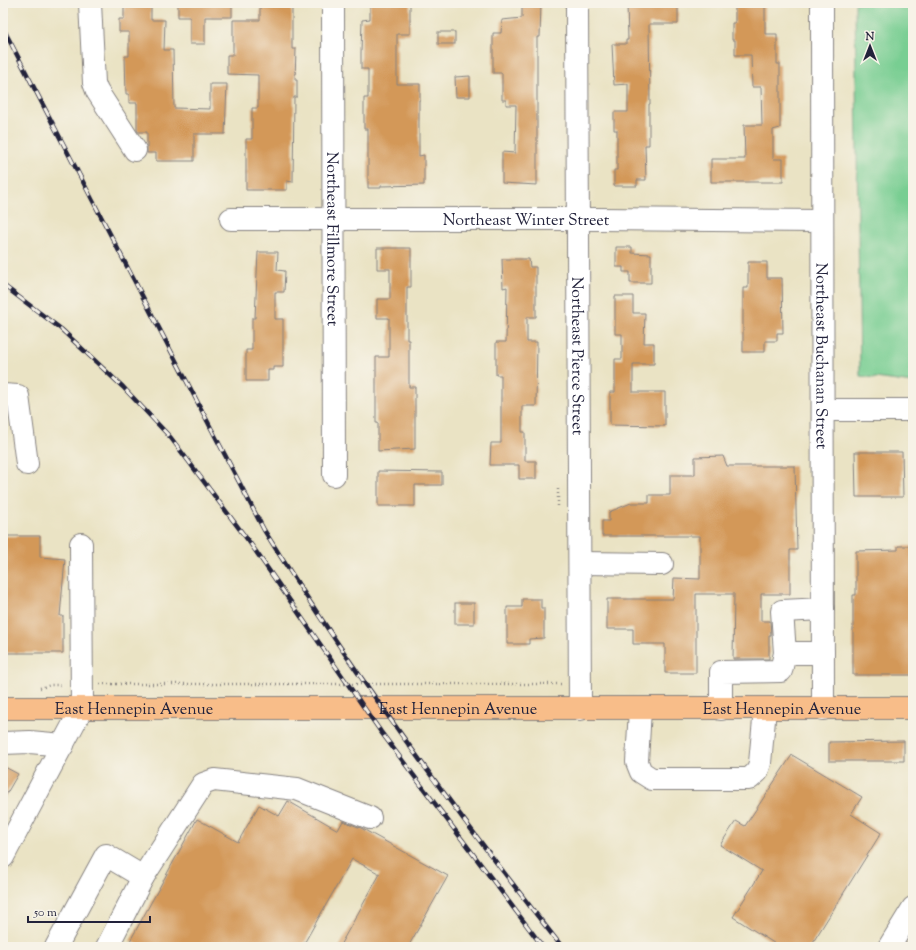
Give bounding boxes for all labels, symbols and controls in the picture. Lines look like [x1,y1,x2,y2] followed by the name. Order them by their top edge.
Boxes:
[850,26,890,66] north arrow
[865,29,875,45] text: N
[319,152,343,327] street label: Northeast Fillmore Street
[443,210,610,233] street label: Northeast Winter Street
[808,263,832,450] street label: Northeast Buchanan Street
[564,277,588,436] street label: Northeast Pierce Street
[55,699,213,722] street label: East Hennepin Avenue
[379,699,537,722] street label: East Hennepin Avenue
[703,699,861,722] street label: East Hennepin Avenue
[28,898,150,924] scale bar
[33,904,57,922] text: 50 m

